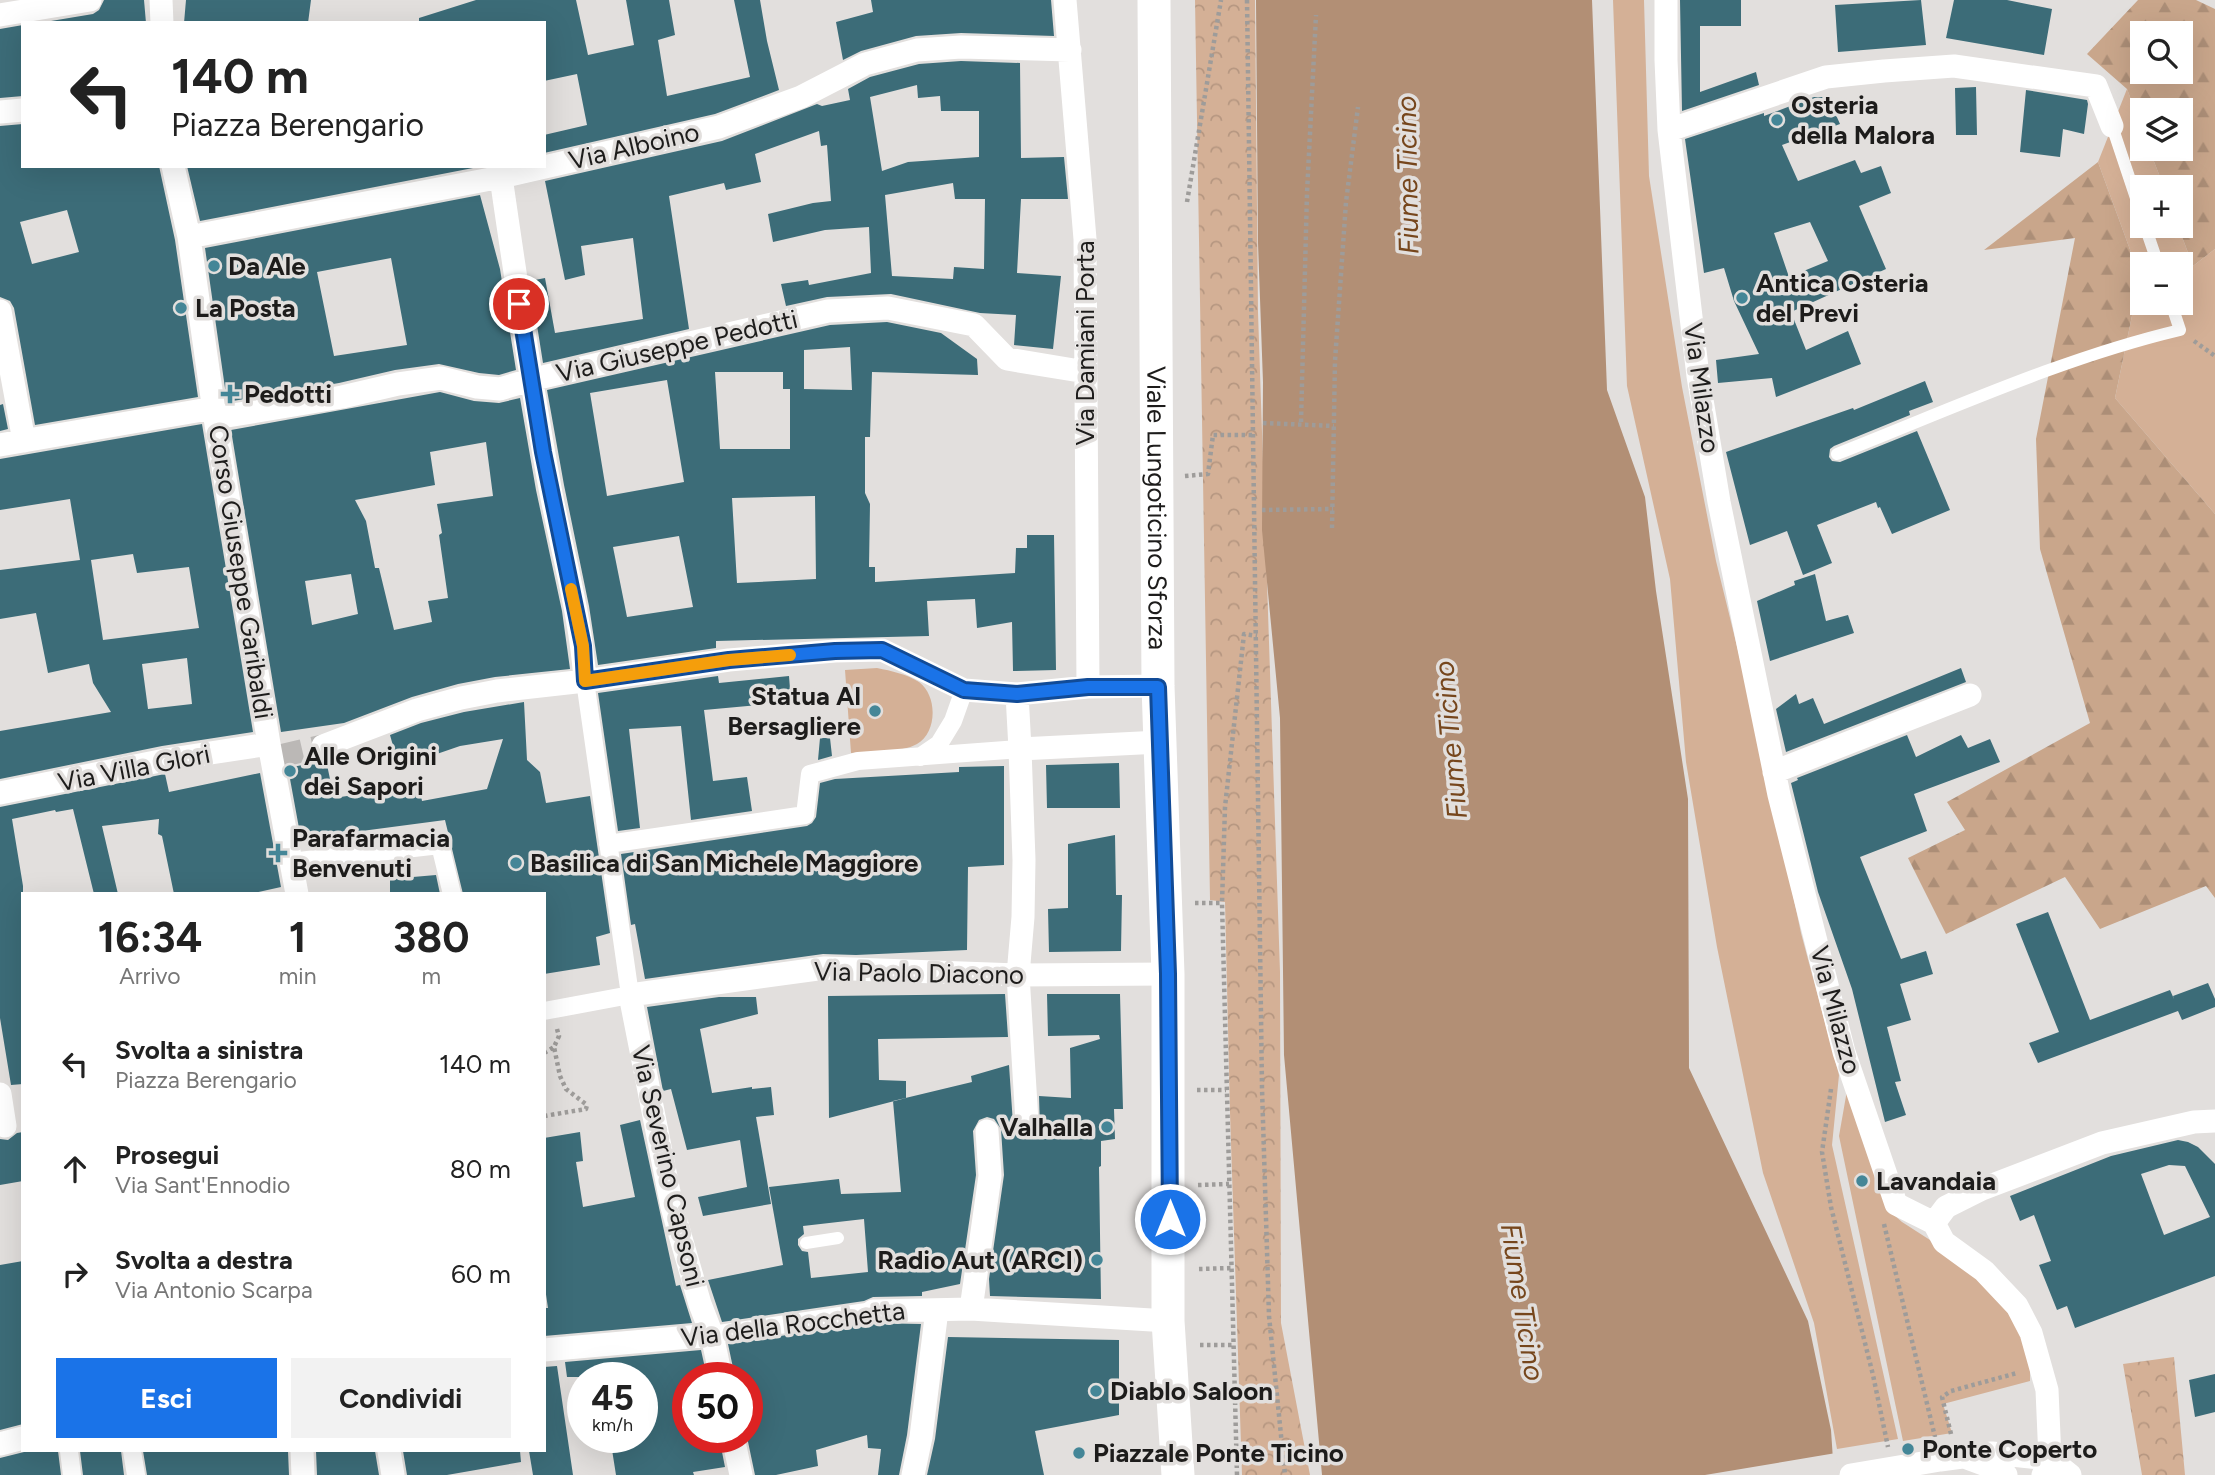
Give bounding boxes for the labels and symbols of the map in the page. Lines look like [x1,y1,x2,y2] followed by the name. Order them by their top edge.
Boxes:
[1791,89,1935,151] place label: Osteria della Malora
[1389,95,1425,255] water label: Fiume Ticino
[1769,112,1785,128] marker: Osteria della Malora
[566,115,702,177] street label: Via Alboino
[1069,241,1101,445] street label: Via Damiani Porta
[228,250,306,282] place label: Da Ale
[206,258,222,274] marker: Da Ale
[1756,267,1929,329] place label: Antica Osteria del Previ
[489,274,549,334] pin
[1734,290,1750,306] marker: Antica Osteria del Previ
[195,292,296,324] place label: La Posta
[173,300,189,316] marker: La Posta
[553,303,801,389] street label: Via Giuseppe Pedotti
[1677,321,1727,455] street label: Via Milazzo
[1140,366,1174,650] street label: Viale Lungoticino Sforza
[244,378,332,410] place label: Pedotti
[222,386,238,402] marker: Pedotti
[202,423,280,721] street label: Corso Giuseppe Garibaldi
[1426,659,1474,821] water label: Fiume Ticino
[727,680,861,742] place label: Statua Al Bersagliere
[867,703,883,719] marker: Statua Al Bersagliere
[55,738,213,798] street label: Via Villa Glori
[304,740,437,802] place label: Alle Origini dei Sapori
[282,763,298,779] marker: Alle Origini dei Sapori
[292,822,450,884] place label: Parafarmacia Benvenuti
[270,845,286,861] marker: Parafarmacia Benvenuti
[530,847,918,879] place label: Basilica di San Michele Maggiore
[508,855,524,871] marker: Basilica di San Michele Maggiore
[1804,942,1868,1078] street label: Via Milazzo
[814,955,1024,991] street label: Via Paolo Diacono
[625,1042,711,1290] street label: Via Severino Capsoni
[1000,1111,1093,1143] place label: Valhalla
[1099,1119,1115,1135] marker: Valhalla
[1876,1165,1996,1197] place label: Lavandaia
[1854,1173,1870,1189] marker: Lavandaia
[1133,1182,1207,1256] position arrow
[1494,1221,1552,1383] water label: Fiume Ticino
[877,1244,1083,1276] place label: Radio Aut (ARCI)
[1089,1252,1105,1268] marker: Radio Aut (ARCI)
[679,1294,907,1354] street label: Via della Rocchetta
[672,1362,763,1453] speed limit sign: 50
[1110,1375,1273,1407] place label: Diablo Saloon
[1088,1383,1104,1399] marker: Diablo Saloon
[1922,1433,2097,1465] place label: Ponte Coperto
[1093,1437,1344,1469] place label: Piazzale Ponte Ticino
[1900,1441,1916,1457] marker: Ponte Coperto
[1071,1445,1087,1461] marker: Piazzale Ponte Ticino

